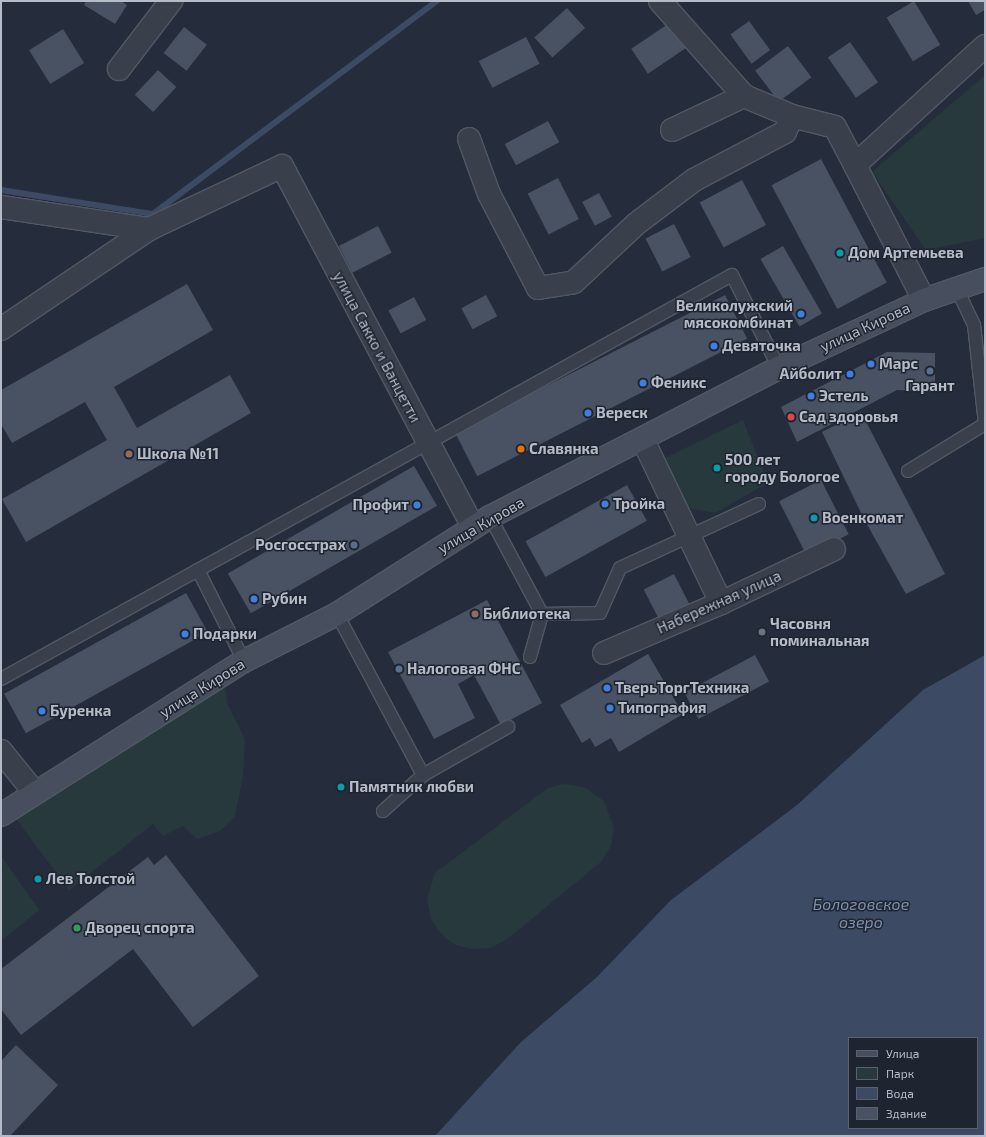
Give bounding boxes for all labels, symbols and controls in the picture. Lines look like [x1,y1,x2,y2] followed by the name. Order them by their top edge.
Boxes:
[848,244,963,262] place label: Дом Артемьева
[835,248,845,258] marker: Дом Артемьева
[329,268,425,426] street label: улица Сакко и Ванцетти
[676,296,793,331] place label: Великолужский мясокомбинат
[817,298,913,356] street label: улица Кирова
[796,309,806,319] marker: Великолужский мясокомбинат
[722,337,801,355] place label: Девяточка
[709,341,719,351] marker: Девяточка
[879,355,918,373] place label: Марс
[866,359,876,369] marker: Марс
[780,365,842,383] place label: Айболит
[925,366,935,376] marker: Гарант
[845,369,855,379] marker: Айболит
[651,374,706,392] place label: Феникс
[905,377,955,395] place label: Гарант
[638,378,648,388] marker: Феникс
[819,387,869,405] place label: Эстель
[806,391,816,401] marker: Эстель
[596,404,648,422] place label: Вереск
[583,408,593,418] marker: Вереск
[799,408,898,426] place label: Сад здоровья
[786,412,796,422] marker: Сад здоровья
[529,440,599,458] place label: Славянка
[516,444,526,454] marker: Славянка
[137,445,219,463] place label: Школа №11
[124,449,134,459] marker: Школа №11
[725,450,840,485] place label: 500 лет городу Бологое
[712,463,722,473] marker: 500 лет городу Бологое
[435,493,527,557] street label: улица Кирова
[613,495,665,513] place label: Тройка
[353,496,409,514] place label: Профит
[600,499,610,509] marker: Тройка
[412,500,422,510] marker: Профит
[822,509,903,527] place label: Военкомат
[809,513,819,523] marker: Военкомат
[255,536,346,554] place label: Росгосстрах
[349,540,359,550] marker: Росгосстрах
[654,567,784,637] street label: Набережная улица
[262,590,307,608] place label: Рубин
[249,594,259,604] marker: Рубин
[483,605,570,623] place label: Библиотека
[470,609,480,619] marker: Библиотека
[770,614,870,649] place label: Часовня поминальная
[193,625,257,643] place label: Подарки
[757,627,767,637] marker: Часовня поминальная
[180,629,190,639] marker: Подарки
[156,655,248,721] street label: улица Кирова
[407,660,520,678] place label: Налоговая ФНС
[394,664,404,674] marker: Налоговая ФНС
[615,679,749,697] place label: ТверьТоргТехника
[602,683,612,693] marker: ТверьТоргТехника
[618,699,707,717] place label: Типография
[50,702,111,720] place label: Буренка
[605,703,615,713] marker: Типография
[37,706,47,716] marker: Буренка
[349,778,474,796] place label: Памятник любви
[336,782,346,792] marker: Памятник любви
[46,870,135,888] place label: Лев Толстой
[33,874,43,884] marker: Лев Толстой
[813,894,909,932] water label: Бологовское озеро
[85,919,195,937] place label: Дворец спорта
[72,923,82,933] marker: Дворец спорта
[848,1037,978,1129] legend
[886,1046,919,1060] text: Улица
[886,1066,914,1080] text: Парк
[886,1086,914,1100] text: Вода
[886,1106,927,1120] text: Здание

